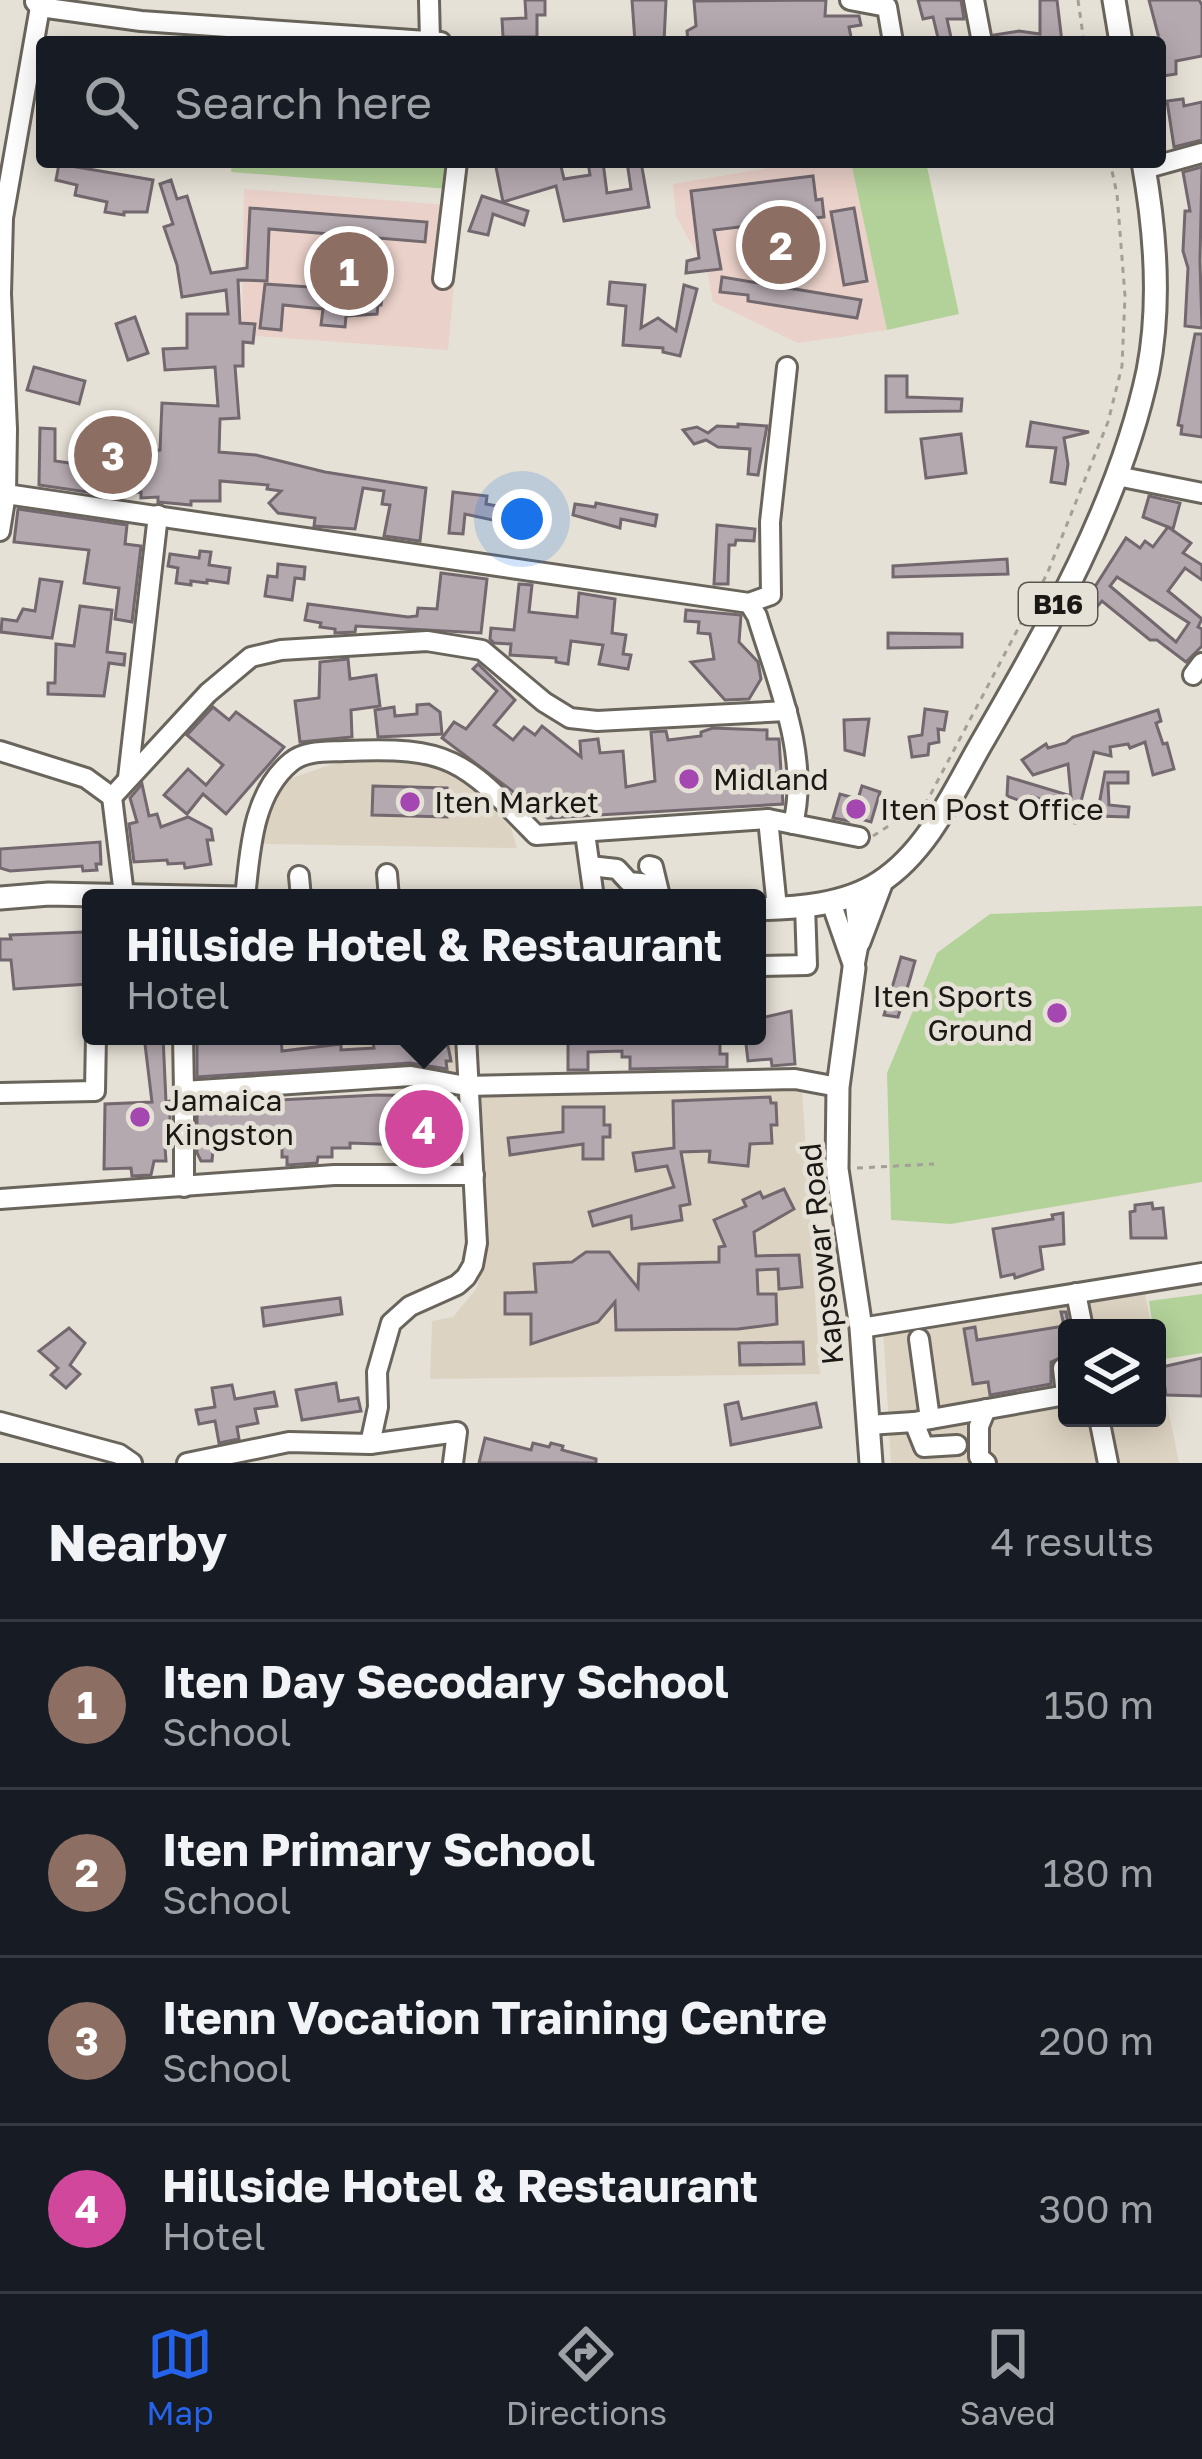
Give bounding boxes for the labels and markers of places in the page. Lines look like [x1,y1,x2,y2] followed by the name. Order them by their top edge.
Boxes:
[742,200,820,290] pin: 2
[310,226,388,316] pin: 1
[74,410,152,500] pin: 3
[713,761,829,797] place label: Midland
[676,766,702,792] marker: Midland
[434,784,599,820] place label: Iten Market
[397,789,423,815] marker: Iten Market
[880,791,1104,827] place label: Iten Post Office
[843,796,869,822] marker: Iten Post Office
[872,978,1033,1048] place label: Iten Sports Ground
[1044,1000,1070,1026] marker: Iten Sports Ground
[164,1082,294,1152] place label: Jamaica Kingston
[385,1084,463,1174] pin: 4
[127,1104,153,1130] marker: Jamaica Kingston

